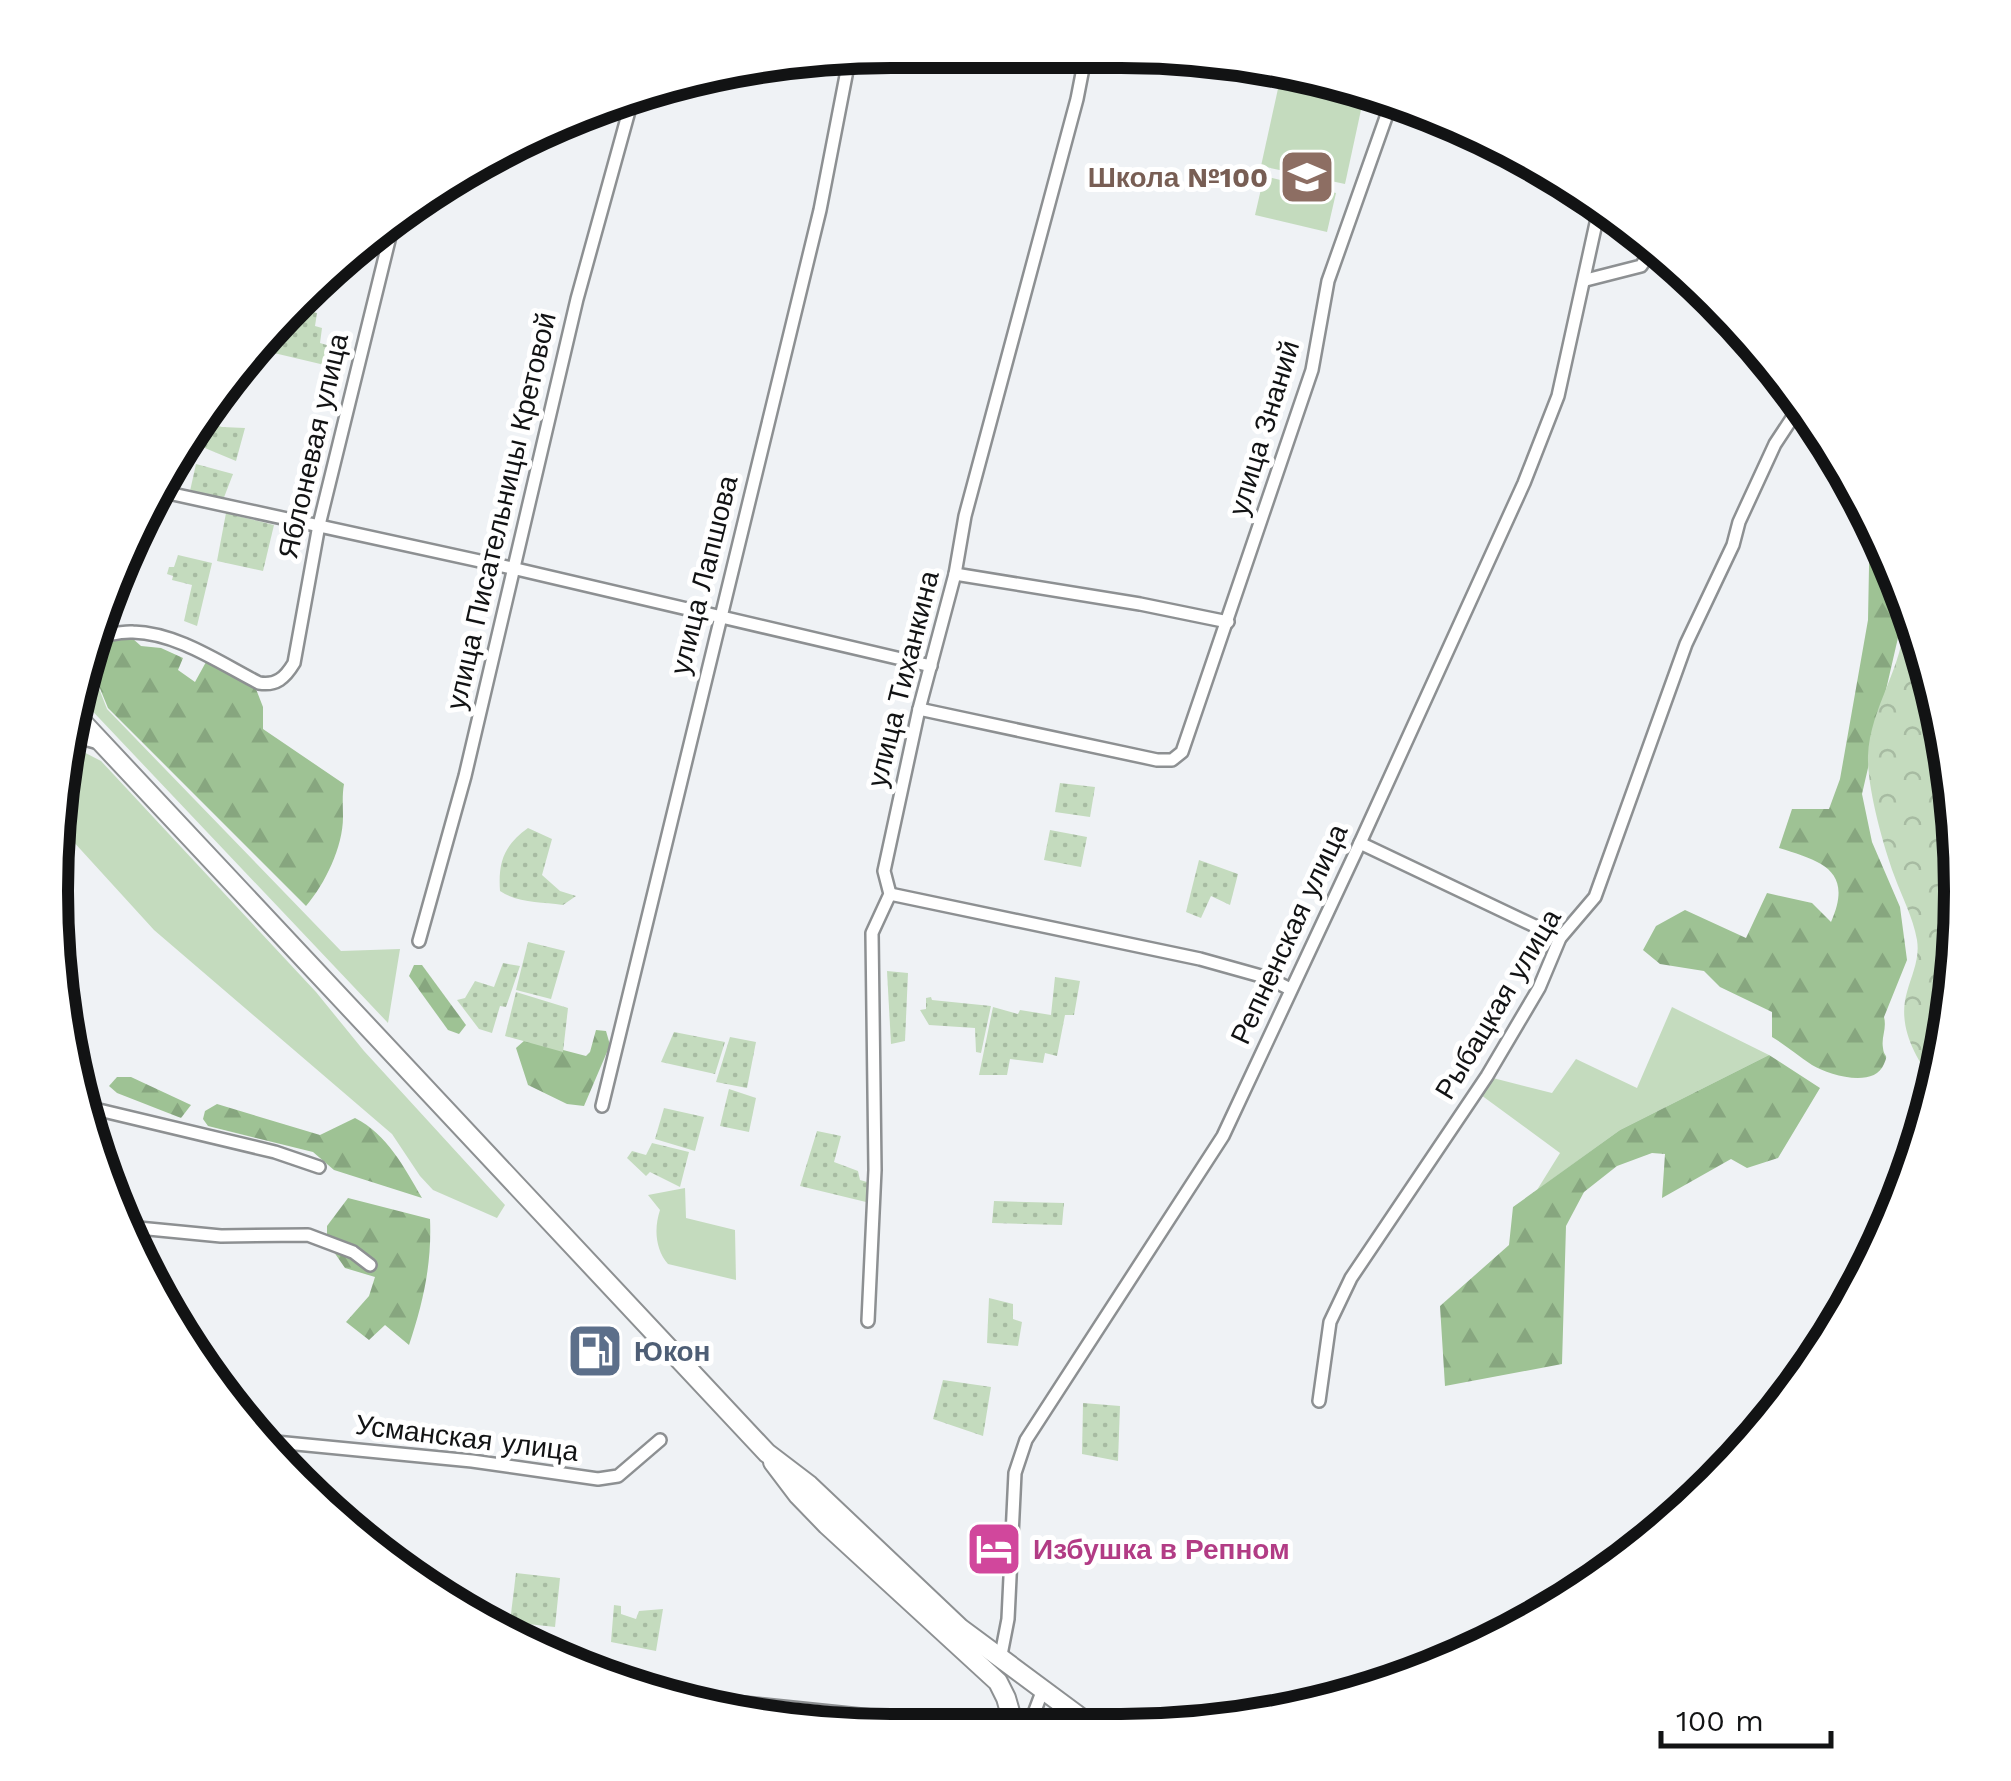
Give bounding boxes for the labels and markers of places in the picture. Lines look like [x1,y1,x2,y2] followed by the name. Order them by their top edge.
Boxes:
[1277,147,1337,207] school or university icon: Школа №100
[1088,161,1268,194] place label: Школа №100
[565,1321,625,1381] fuel station icon: Юкон
[634,1335,711,1368] place label: Юкон
[964,1519,1024,1579] hotel icon: Избушка в Репном
[1033,1533,1290,1566] place label: Избушка в Репном

